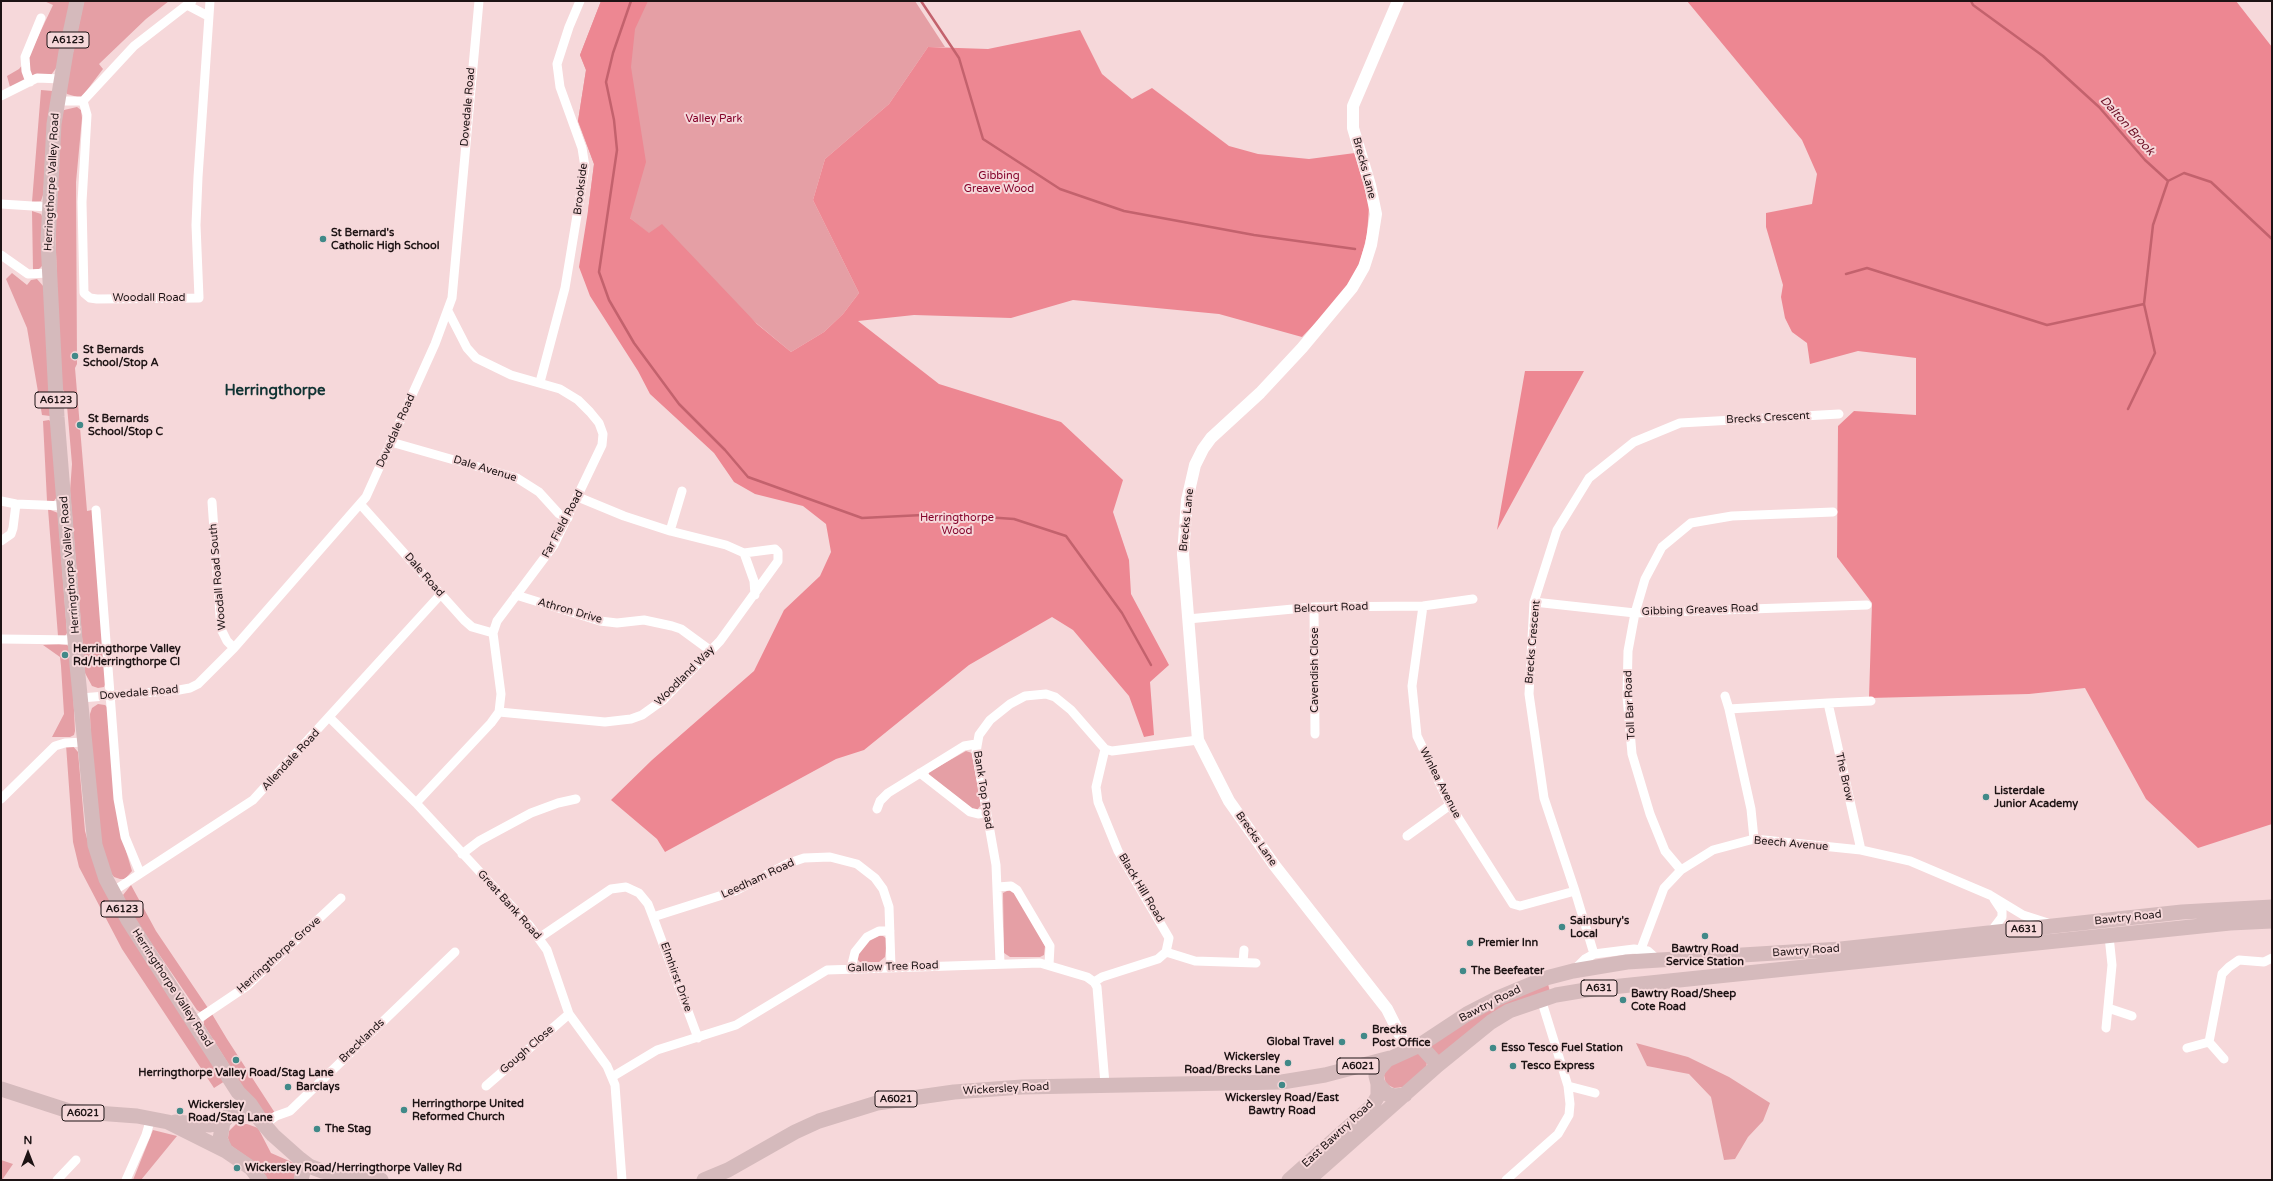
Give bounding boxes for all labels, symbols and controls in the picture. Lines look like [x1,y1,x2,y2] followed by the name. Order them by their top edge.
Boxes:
[47,32,89,48] road number: A6123
[458,67,478,147] street label: Dovedale Road
[2097,93,2157,159] water label: Dalton Brook
[685,112,743,126] park label: Valley Park
[42,113,62,251] street label: Herringthorpe Valley Road
[1349,136,1379,200] street label: Brecks Lane
[571,162,591,216] street label: Brookside
[964,169,1034,195] park label: Gibbing Greave Wood
[331,226,439,252] place label: St Bernard's Catholic High School
[318,234,328,244] marker: St Bernard's Catholic High School
[112,291,186,305] street label: Woodall Road
[83,343,159,369] place label: St Bernards School/Stop A
[70,351,80,361] marker: St Bernards School/Stop A
[224,382,326,400] district label: Herringthorpe
[35,392,77,408] road number: A6123
[374,392,418,470] street label: Dovedale Road
[1726,409,1810,427] street label: Brecks Crescent
[88,412,163,438] place label: St Bernards School/Stop C
[75,420,85,430] marker: St Bernards School/Stop C
[452,453,518,485] street label: Dale Avenue
[540,488,586,560] street label: Far Field Road
[1177,488,1197,552] street label: Brecks Lane
[57,496,83,634] street label: Herringthorpe Valley Road
[920,511,994,537] park label: Herringthorpe Wood
[207,523,229,631] street label: Woodall Road South
[401,550,447,600] street label: Dale Road
[536,596,604,626] street label: Athron Drive
[1293,600,1369,616] street label: Belcourt Road
[1523,600,1543,684] street label: Brecks Crescent
[1641,601,1759,619] street label: Gibbing Greaves Road
[1308,627,1322,713] street label: Cavendish Close
[73,642,181,668] place label: Herringthorpe Valley Rd/Herringthorpe Cl
[652,643,718,709] street label: Woodland Way
[60,650,70,660] marker: Herringthorpe Valley Rd/Herringthorpe Cl
[1622,670,1638,740] street label: Toll Bar Road
[99,683,179,703] street label: Dovedale Road
[259,727,323,793] street label: Allendale Road
[1416,745,1464,821] street label: Winlea Avenue
[970,750,996,830] street label: Bank Top Road
[1832,751,1856,803] street label: The Brow
[1994,784,2078,810] place label: Listerdale Junior Academy
[1981,792,1991,802] marker: Listerdale Junior Academy
[1232,809,1280,869] street label: Brecks Lane
[1753,834,1829,854] street label: Beech Avenue
[1115,851,1167,925] street label: Black Hill Road
[719,856,797,902] street label: Leedham Road
[474,868,544,942] street label: Great Bank Road
[101,901,143,917] road number: A6123
[2094,908,2162,928] street label: Bawtry Road
[234,914,324,996] street label: Herringthorpe Grove
[1570,914,1629,940] place label: Sainsbury's Local
[2006,921,2042,937] road number: A631
[1557,922,1567,932] marker: Sainsbury's Local
[129,926,215,1050] street label: Herringthorpe Valley Road
[1700,931,1710,941] marker: Bawtry Road Service Station
[1478,936,1538,950] place label: Premier Inn
[1465,938,1475,948] marker: Premier Inn
[657,940,695,1014] street label: Elmhirst Drive
[1666,942,1744,968] place label: Bawtry Road Service Station
[1772,942,1840,960] street label: Bawtry Road
[847,959,939,975] street label: Gallow Tree Road
[1471,964,1544,978] place label: The Beefeater
[1458,966,1468,976] marker: The Beefeater
[1581,980,1617,996] road number: A631
[1457,983,1523,1025] street label: Bawtry Road
[1631,987,1736,1013] place label: Bawtry Road/Sheep Cote Road
[1618,995,1628,1005] marker: Bawtry Road/Sheep Cote Road
[337,1016,387,1066] street label: Brecklands
[497,1023,557,1077] street label: Gough Close
[1372,1023,1431,1049] place label: Brecks Post Office
[1359,1031,1369,1041] marker: Brecks Post Office
[1266,1035,1334,1049] place label: Global Travel
[1337,1037,1347,1047] marker: Global Travel
[1501,1041,1623,1055] place label: Esso Tesco Fuel Station
[1488,1043,1498,1053] marker: Esso Tesco Fuel Station
[1184,1050,1280,1076] place label: Wickersley Road/Brecks Lane
[231,1055,241,1065] marker: Herringthorpe Valley Road/Stag Lane
[1283,1058,1293,1068] marker: Wickersley Road/Brecks Lane
[1337,1058,1379,1074] road number: A6021
[1521,1059,1595,1073] place label: Tesco Express
[1508,1061,1518,1071] marker: Tesco Express
[138,1066,334,1080] place label: Herringthorpe Valley Road/Stag Lane
[296,1080,340,1094] place label: Barclays
[962,1080,1050,1098] street label: Wickersley Road
[1277,1080,1287,1090] marker: Wickersley Road/East Bawtry Road
[283,1082,293,1092] marker: Barclays
[875,1091,917,1107] road number: A6021
[1225,1091,1339,1117] place label: Wickersley Road/East Bawtry Road
[412,1097,524,1123] place label: Herringthorpe United Reformed Church
[1300,1097,1376,1171] street label: East Bawtry Road
[188,1098,273,1124] place label: Wickersley Road/Stag Lane
[62,1105,104,1121] road number: A6021
[399,1105,409,1115] marker: Herringthorpe United Reformed Church
[175,1106,185,1116] marker: Wickersley Road/Stag Lane
[325,1122,371,1136] place label: The Stag
[312,1124,322,1134] marker: The Stag
[8,1133,48,1173] north arrow
[24,1134,32,1147] text: N
[245,1161,462,1175] place label: Wickersley Road/Herringthorpe Valley Rd
[232,1163,242,1173] marker: Wickersley Road/Herringthorpe Valley Rd

